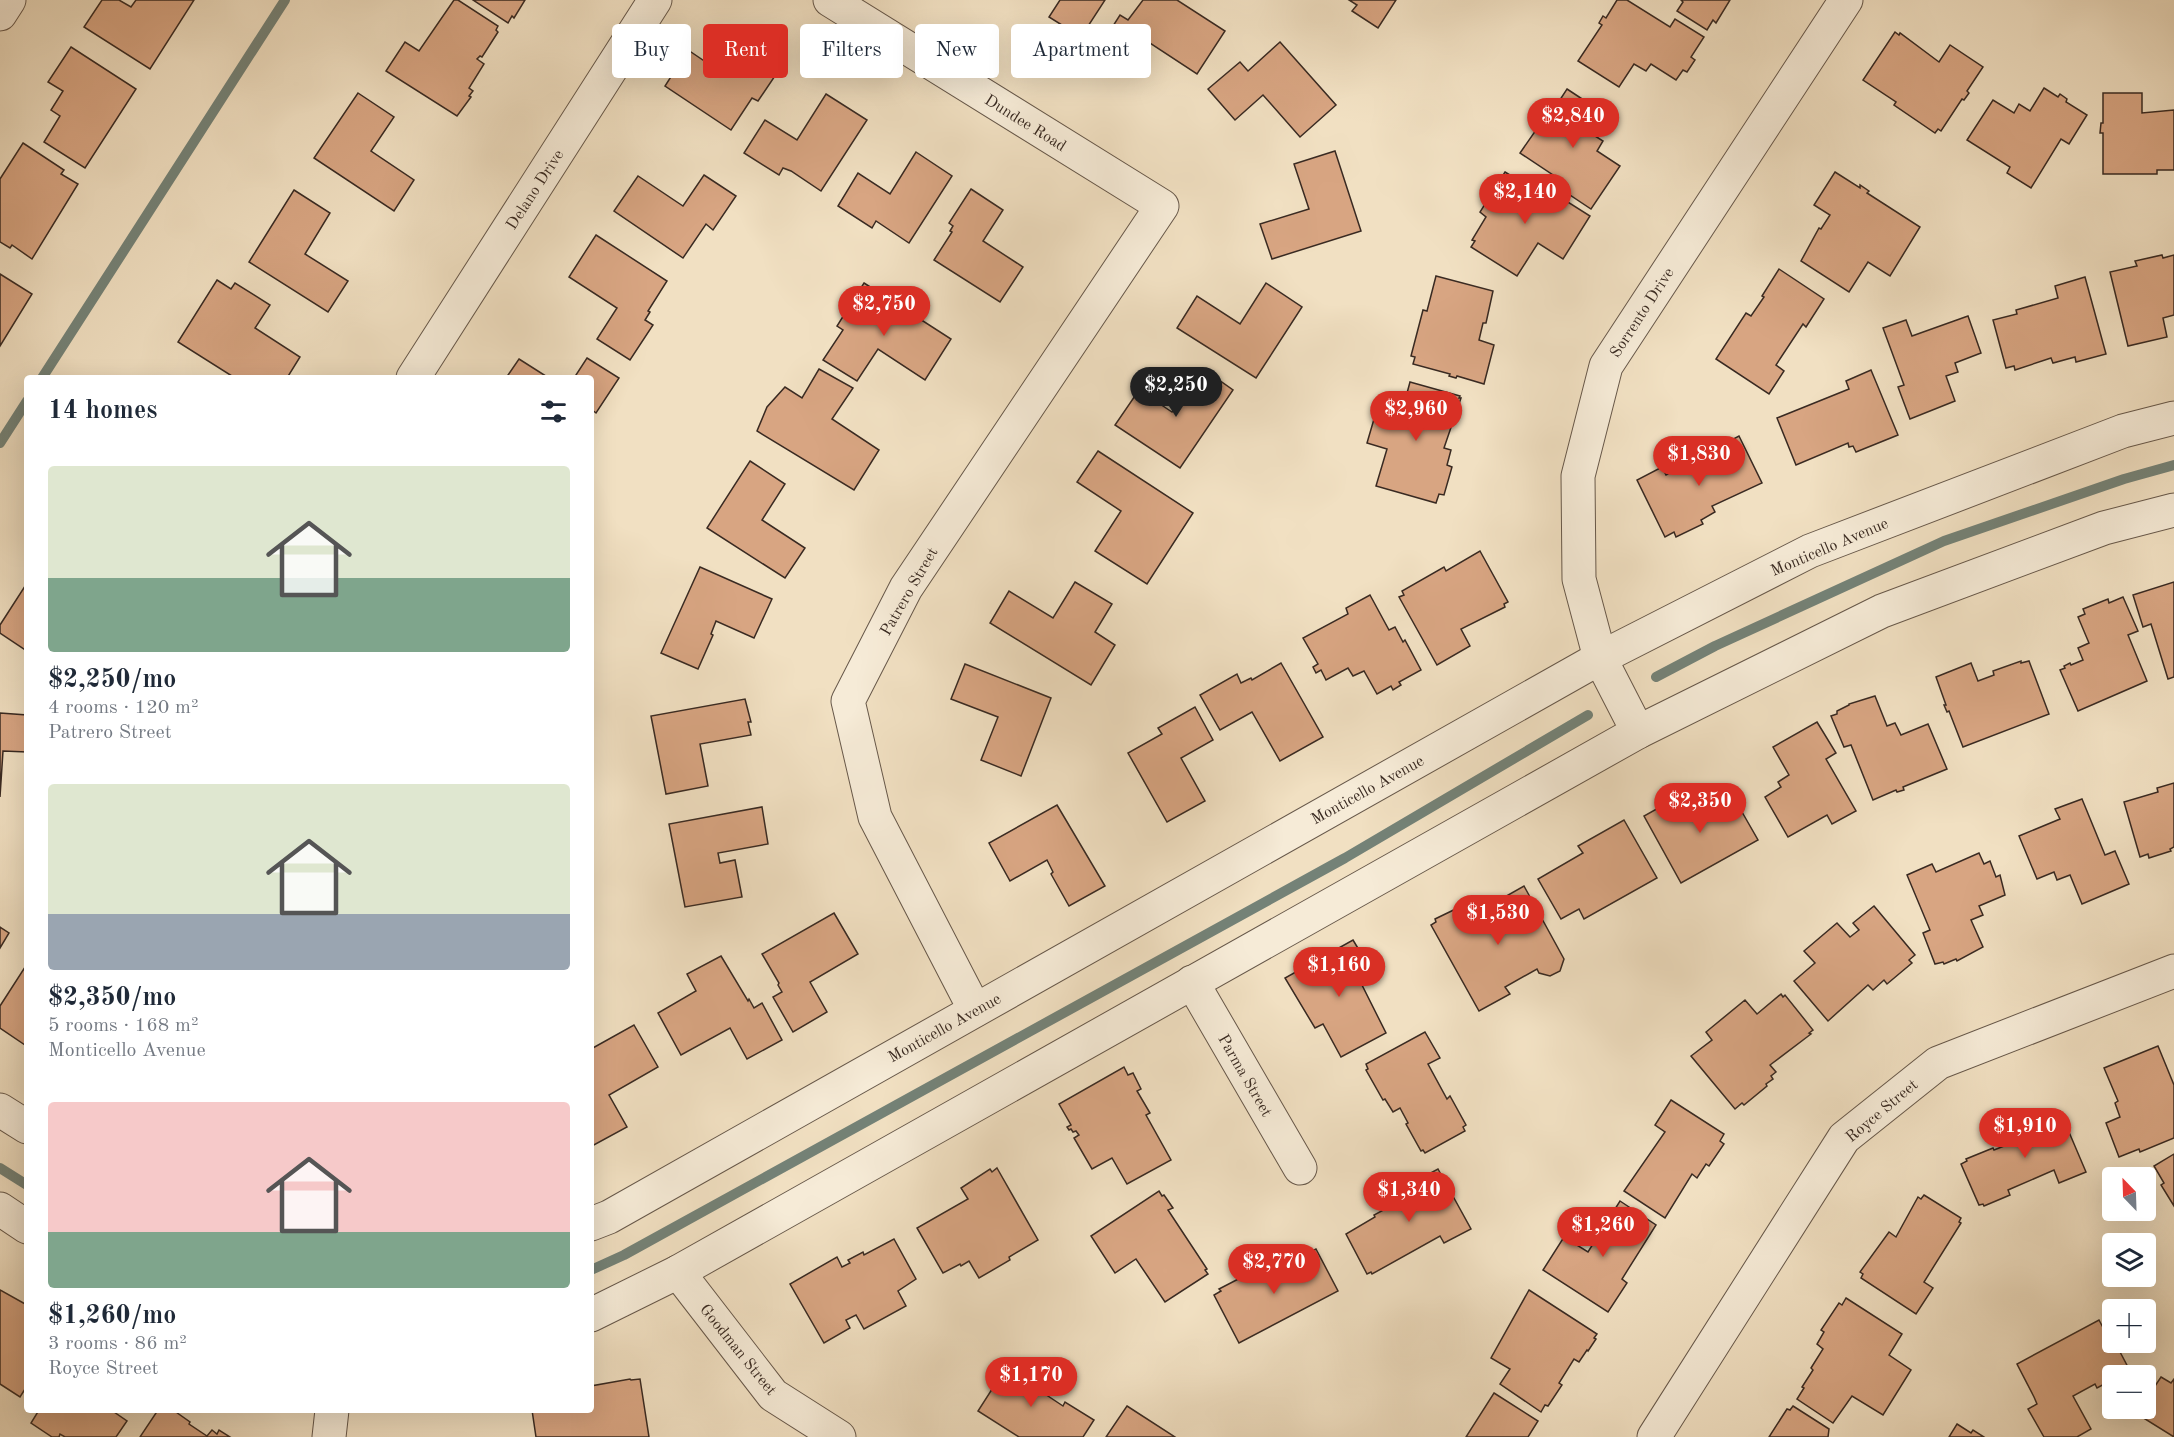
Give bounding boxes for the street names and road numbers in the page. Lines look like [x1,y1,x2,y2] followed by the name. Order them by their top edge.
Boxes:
[981,92,1069,155] street label: Dundee Road
[504,147,567,233] street label: Delano Drive
[1608,265,1678,361] street label: Sorrento Drive
[1769,516,1891,580] street label: Monticello Avenue
[878,545,942,639] street label: Patrero Street
[1309,753,1427,828] street label: Monticello Avenue
[886,991,1004,1066] street label: Monticello Avenue
[1214,1032,1274,1120] street label: Parma Street
[1843,1077,1922,1146] street label: Royce Street
[696,1302,779,1399] street label: Goodman Street

